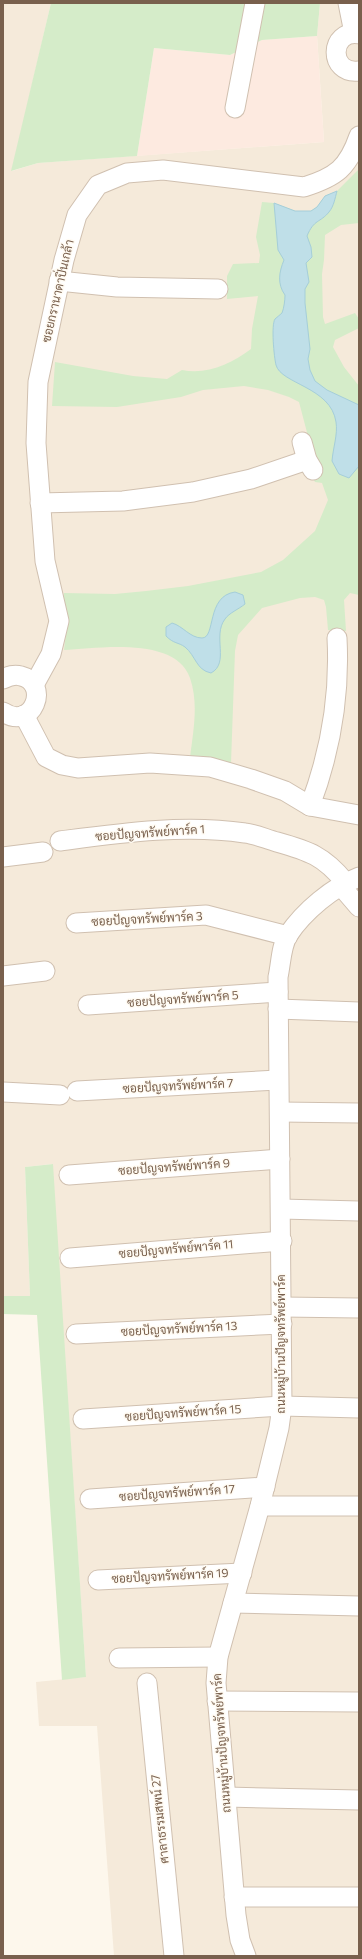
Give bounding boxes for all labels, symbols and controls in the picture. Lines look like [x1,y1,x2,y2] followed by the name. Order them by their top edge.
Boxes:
[36,237,76,344] street label: ซอยกรานาดาปิ่นเกล้า
[95,821,205,844] street label: ซอยปัญจทรัพย์พาร์ค 1
[91,908,203,929] street label: ซอยปัญจทรัพย์พาร์ค 3
[127,987,239,1010] street label: ซอยปัญจทรัพย์พาร์ค 5
[122,1075,234,1096] street label: ซอยปัญจทรัพย์พาร์ค 7
[118,1155,230,1178] street label: ซอยปัญจทรัพย์พาร์ค 9
[118,1236,234,1261] street label: ซอยปัญจทรัพย์พาร์ค 11
[273,1274,289,1414] street label: ถนนหมู่บ้านปัญจทรัพย์พาร์ค
[120,1318,238,1339] street label: ซอยปัญจทรัพย์พาร์ค 13
[124,1401,242,1424] street label: ซอยปัญจทรัพย์พาร์ค 15
[118,1481,235,1504] street label: ซอยปัญจทรัพย์พาร์ค 17
[111,1565,229,1586] street label: ซอยปัญจทรัพย์พาร์ค 19
[209,1673,235,1813] street label: ถนนหมู่บ้านปัญจทรัพย์พาร์ค
[147,1774,171,1864] street label: ศาลาธรรมสพน์ 27

